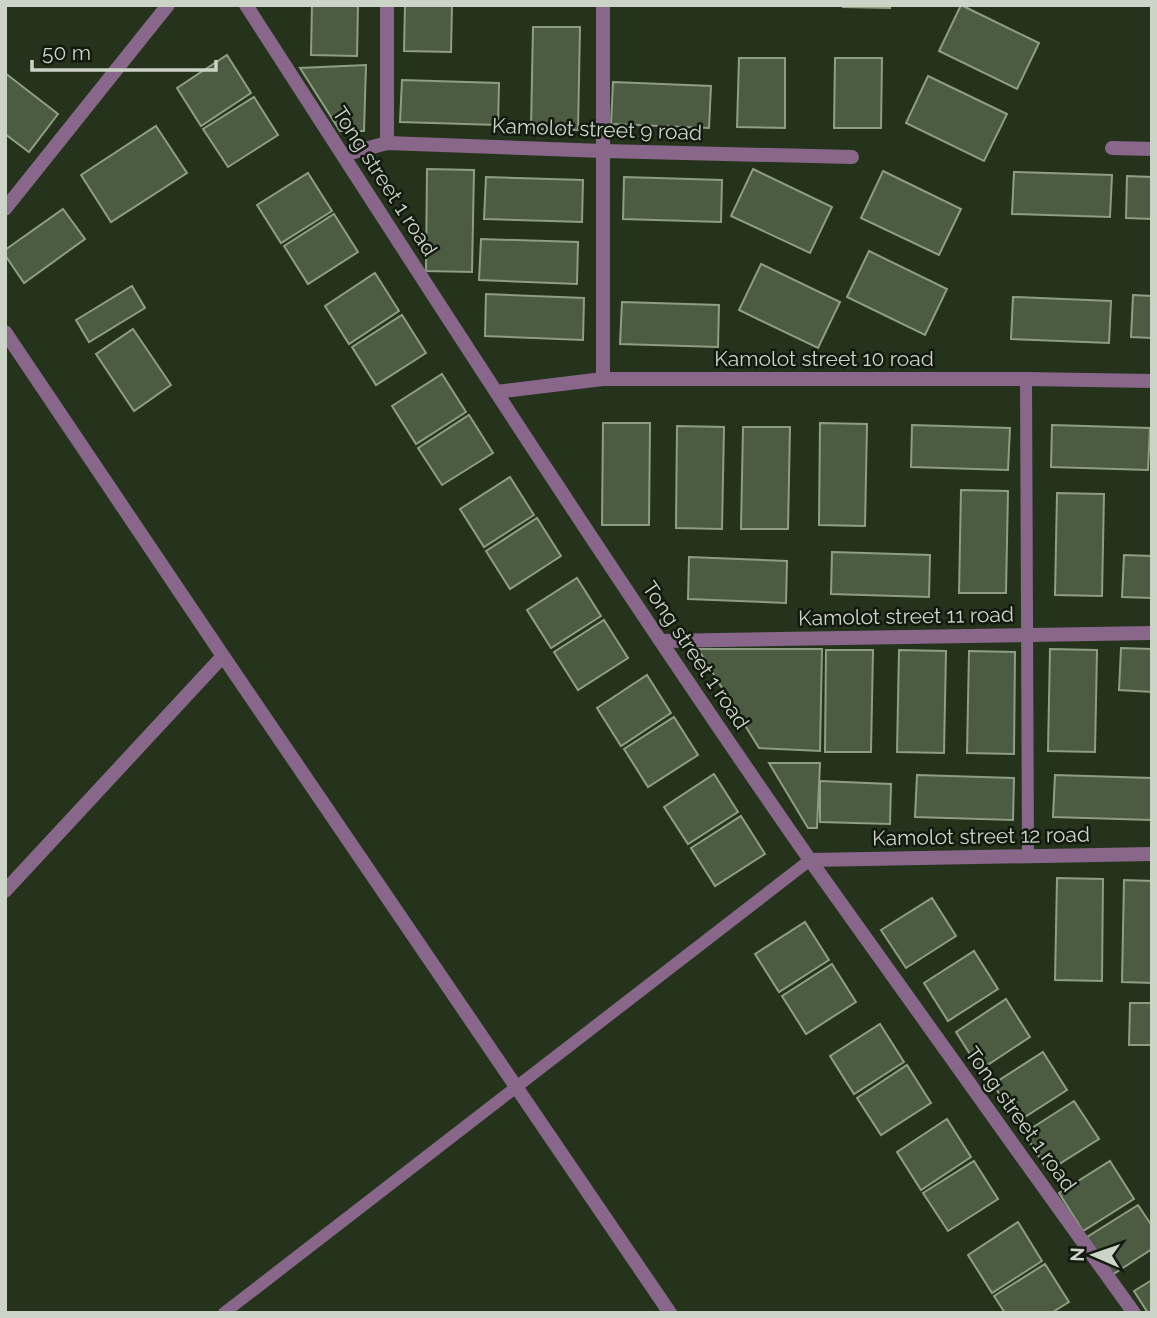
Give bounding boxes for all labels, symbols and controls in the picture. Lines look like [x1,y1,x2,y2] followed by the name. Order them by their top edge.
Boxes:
[32,28,215,72] scale bar
[42,40,91,65] text: 50 m
[327,102,443,260] street label: Tong street 1 road
[492,113,702,145] street label: Kamolot street 9 road
[714,346,934,371] street label: Kamolot street 10 road
[637,576,755,734] street label: Tong street 1 road
[798,602,1014,630] street label: Kamolot street 11 road
[872,822,1090,850] street label: Kamolot street 12 road
[960,1042,1082,1196] street label: Tong street 1 road
[1059,1220,1129,1290] north arrow
[1066,1247,1088,1262] text: N

